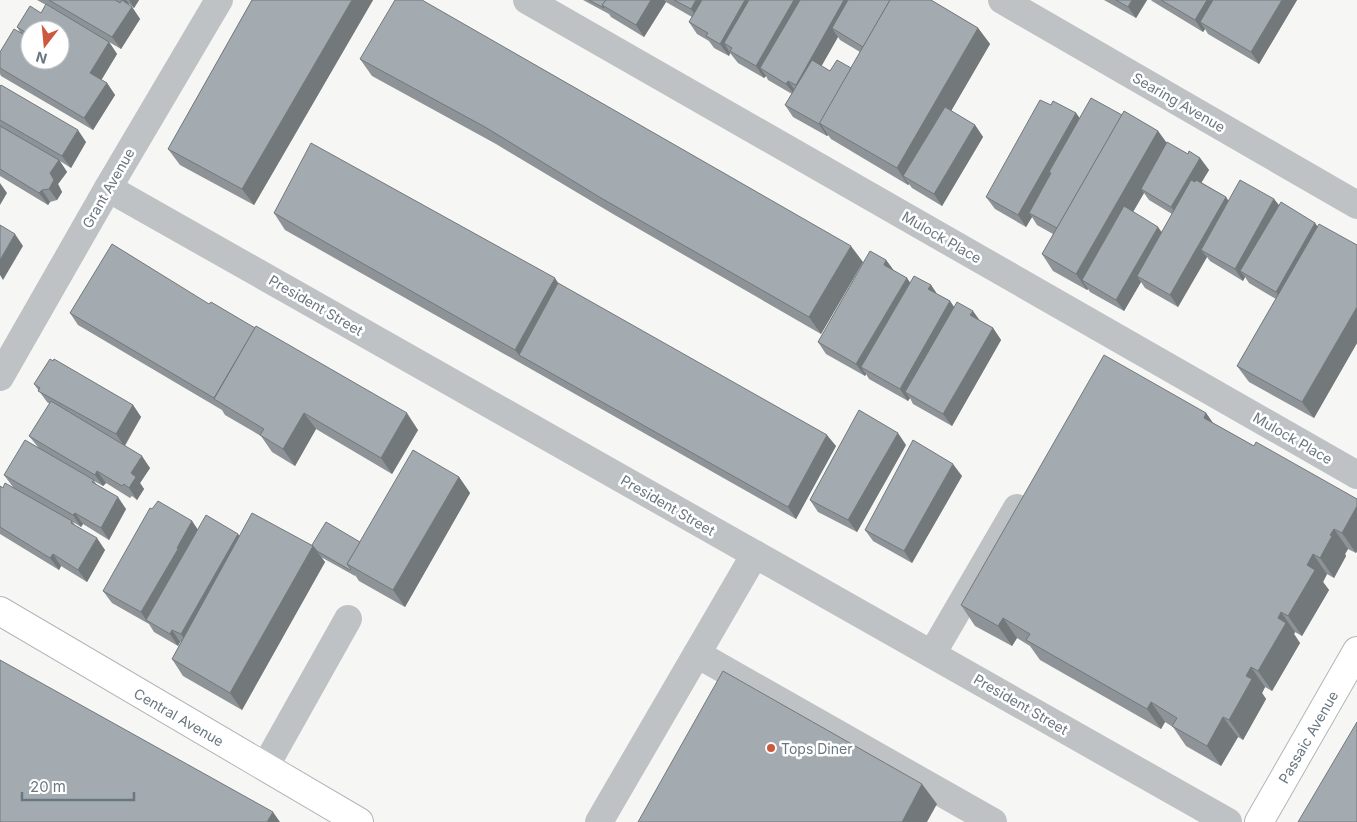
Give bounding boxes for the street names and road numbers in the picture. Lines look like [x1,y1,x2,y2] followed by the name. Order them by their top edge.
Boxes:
[1130,69,1228,135] street label: Searing Avenue
[78,145,138,231] street label: Grant Avenue
[899,207,985,267] street label: Mulock Place
[266,271,366,339] street label: President Street
[1250,408,1336,468] street label: Mulock Place
[618,471,718,539] street label: President Street
[971,670,1071,738] street label: President Street
[131,684,227,750] street label: Central Avenue
[1275,688,1341,786] street label: Passaic Avenue

